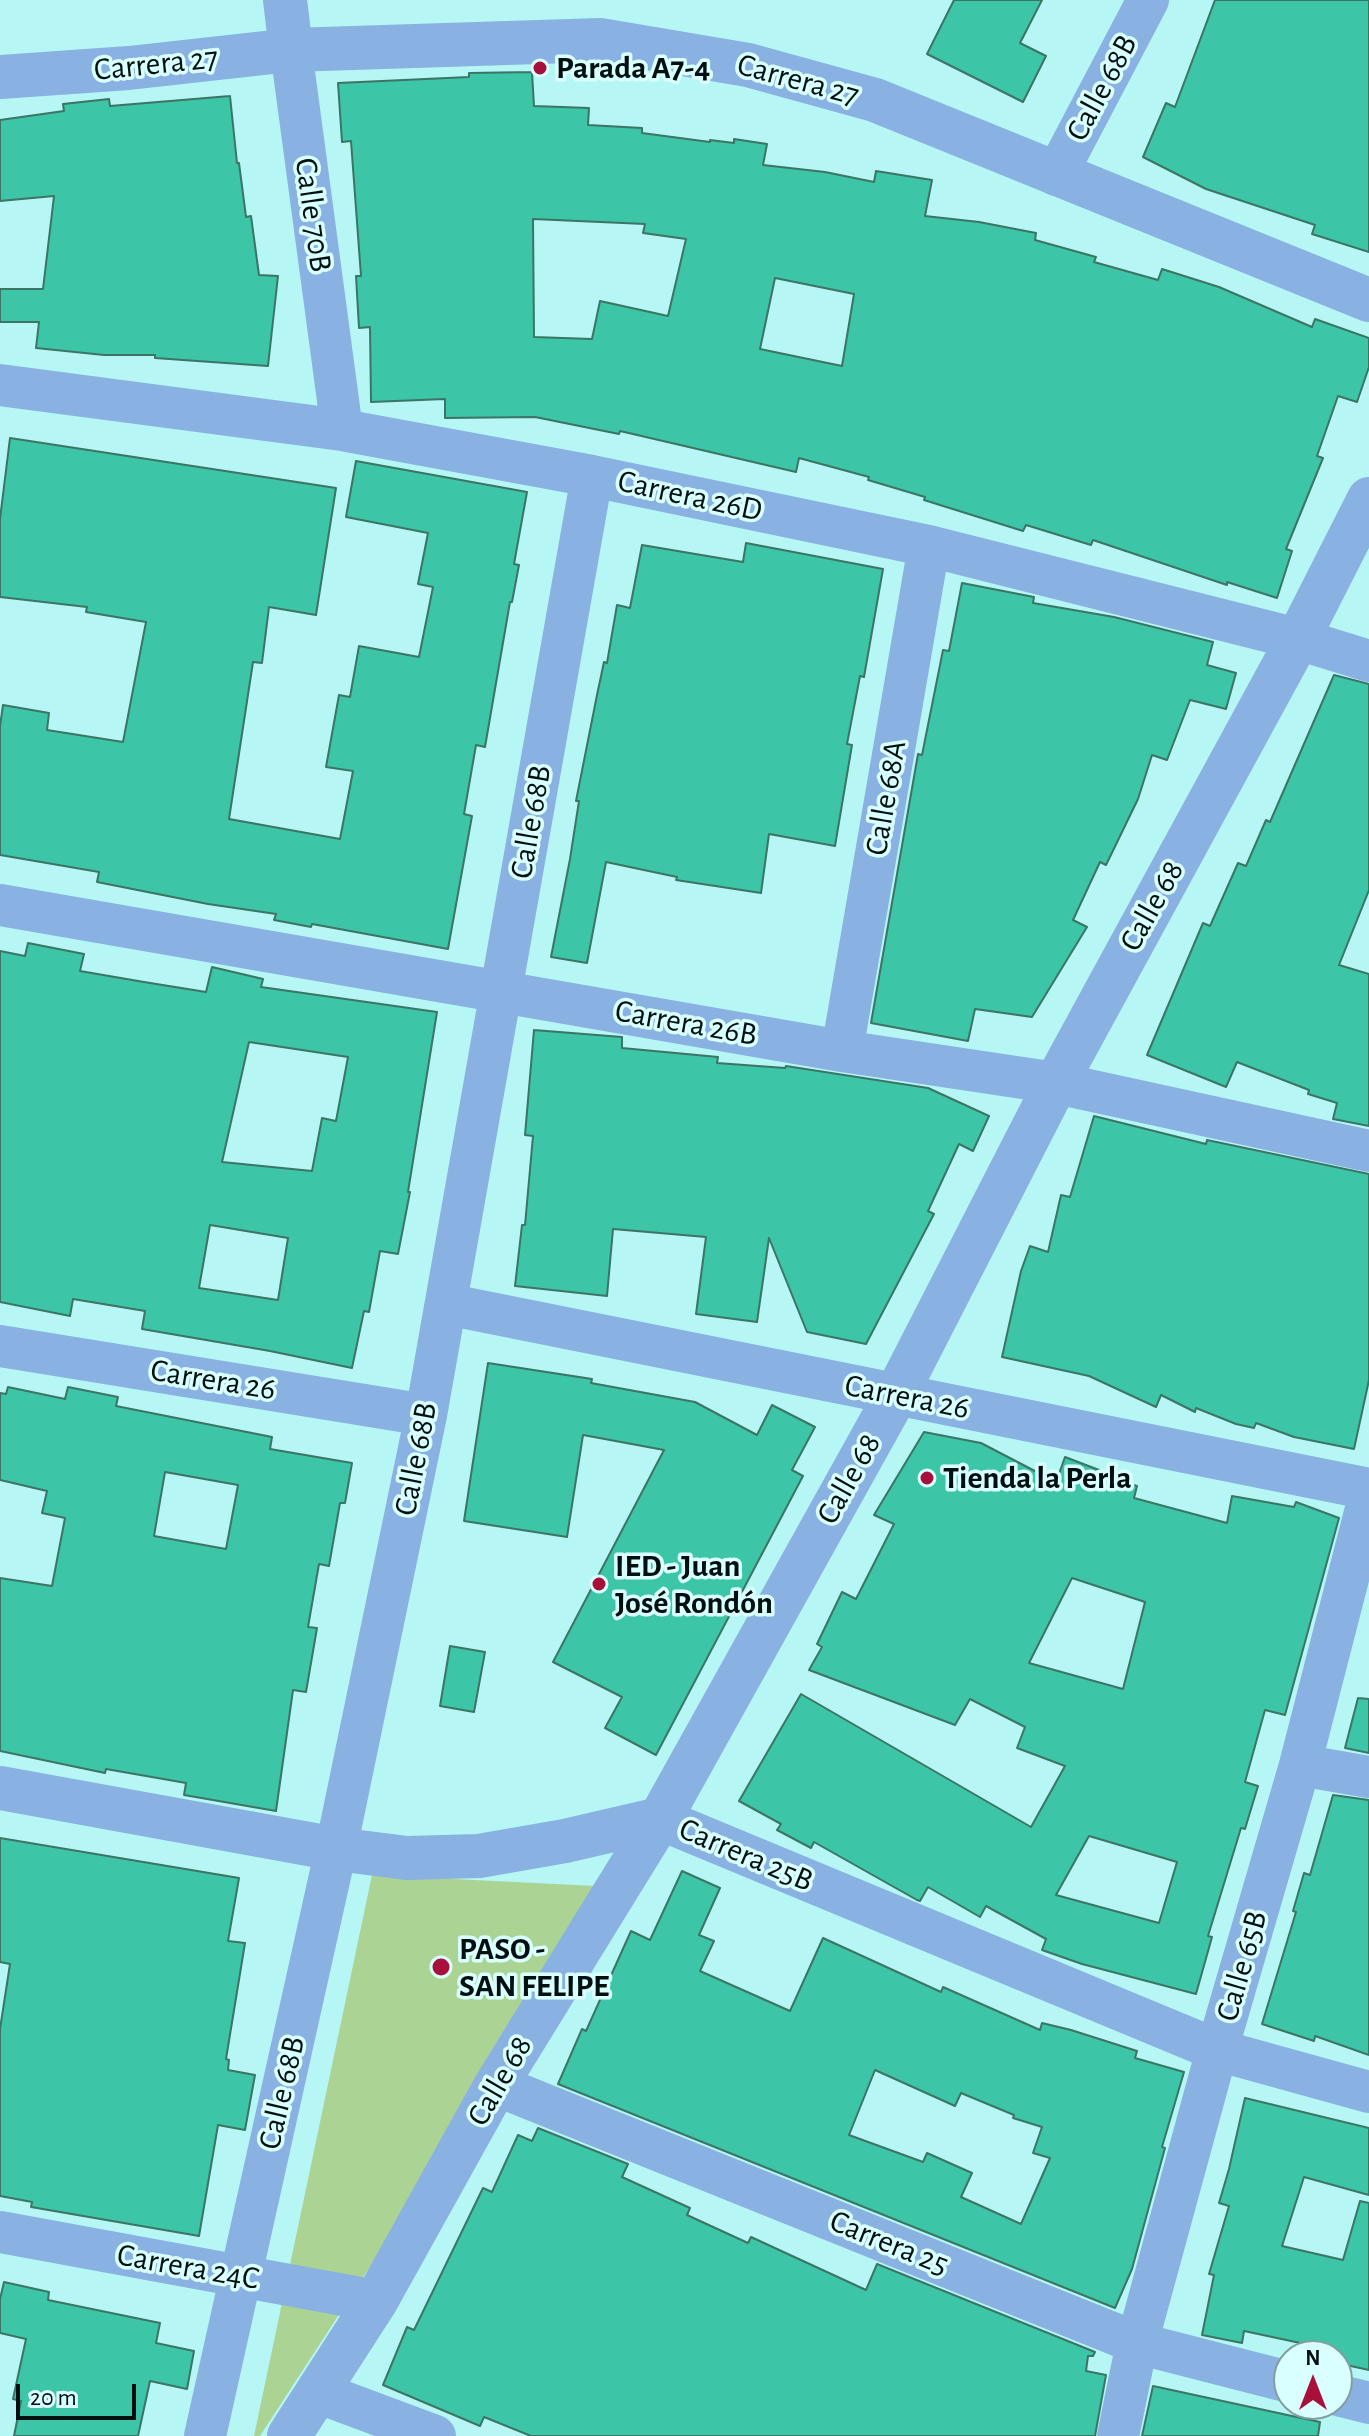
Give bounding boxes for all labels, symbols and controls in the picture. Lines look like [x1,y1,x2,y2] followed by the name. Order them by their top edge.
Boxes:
[1058,28,1146,148] street label: Calle 68B
[92,38,220,90] street label: Carrera 27
[733,45,863,115] street label: Carrera 27
[556,49,710,87] place label: Parada A7-4
[531,59,549,77] marker: Parada A7-4
[286,156,340,274] street label: Calle 70B
[614,462,766,530] street label: Carrera 26D
[857,738,915,858] street label: Calle 68A
[502,762,560,882] street label: Calle 68B
[1112,854,1192,958] street label: Calle 68
[612,992,760,1054] street label: Carrera 26B
[148,1351,278,1409] street label: Carrera 26
[841,1366,973,1428] street label: Carrera 26
[386,1399,446,1519] street label: Calle 68B
[809,1427,889,1531] street label: Calle 68
[943,1459,1132,1497] place label: Tienda la Perla
[918,1469,936,1487] marker: Tienda la Perla
[615,1547,773,1622] place label: IED - Juan José Rondón
[590,1575,608,1593] marker: IED - Juan José Rondón
[673,1810,819,1900] street label: Carrera 25B
[1208,1906,1276,2026] street label: Calle 65B
[459,1930,609,2005] place label: PASO - SAN FELIPE
[430,1956,452,1978] marker: PASO - SAN FELIPE
[459,2029,541,2133] street label: Calle 68
[250,2033,314,2153] street label: Calle 68B
[824,2202,954,2284] street label: Carrera 25
[114,2236,262,2298] street label: Carrera 24C
[1273,2340,1353,2420] north arrow
[1305,2347,1321,2369] text: N
[20,2368,140,2418] scale bar
[30,2386,77,2410] text: 20 m

